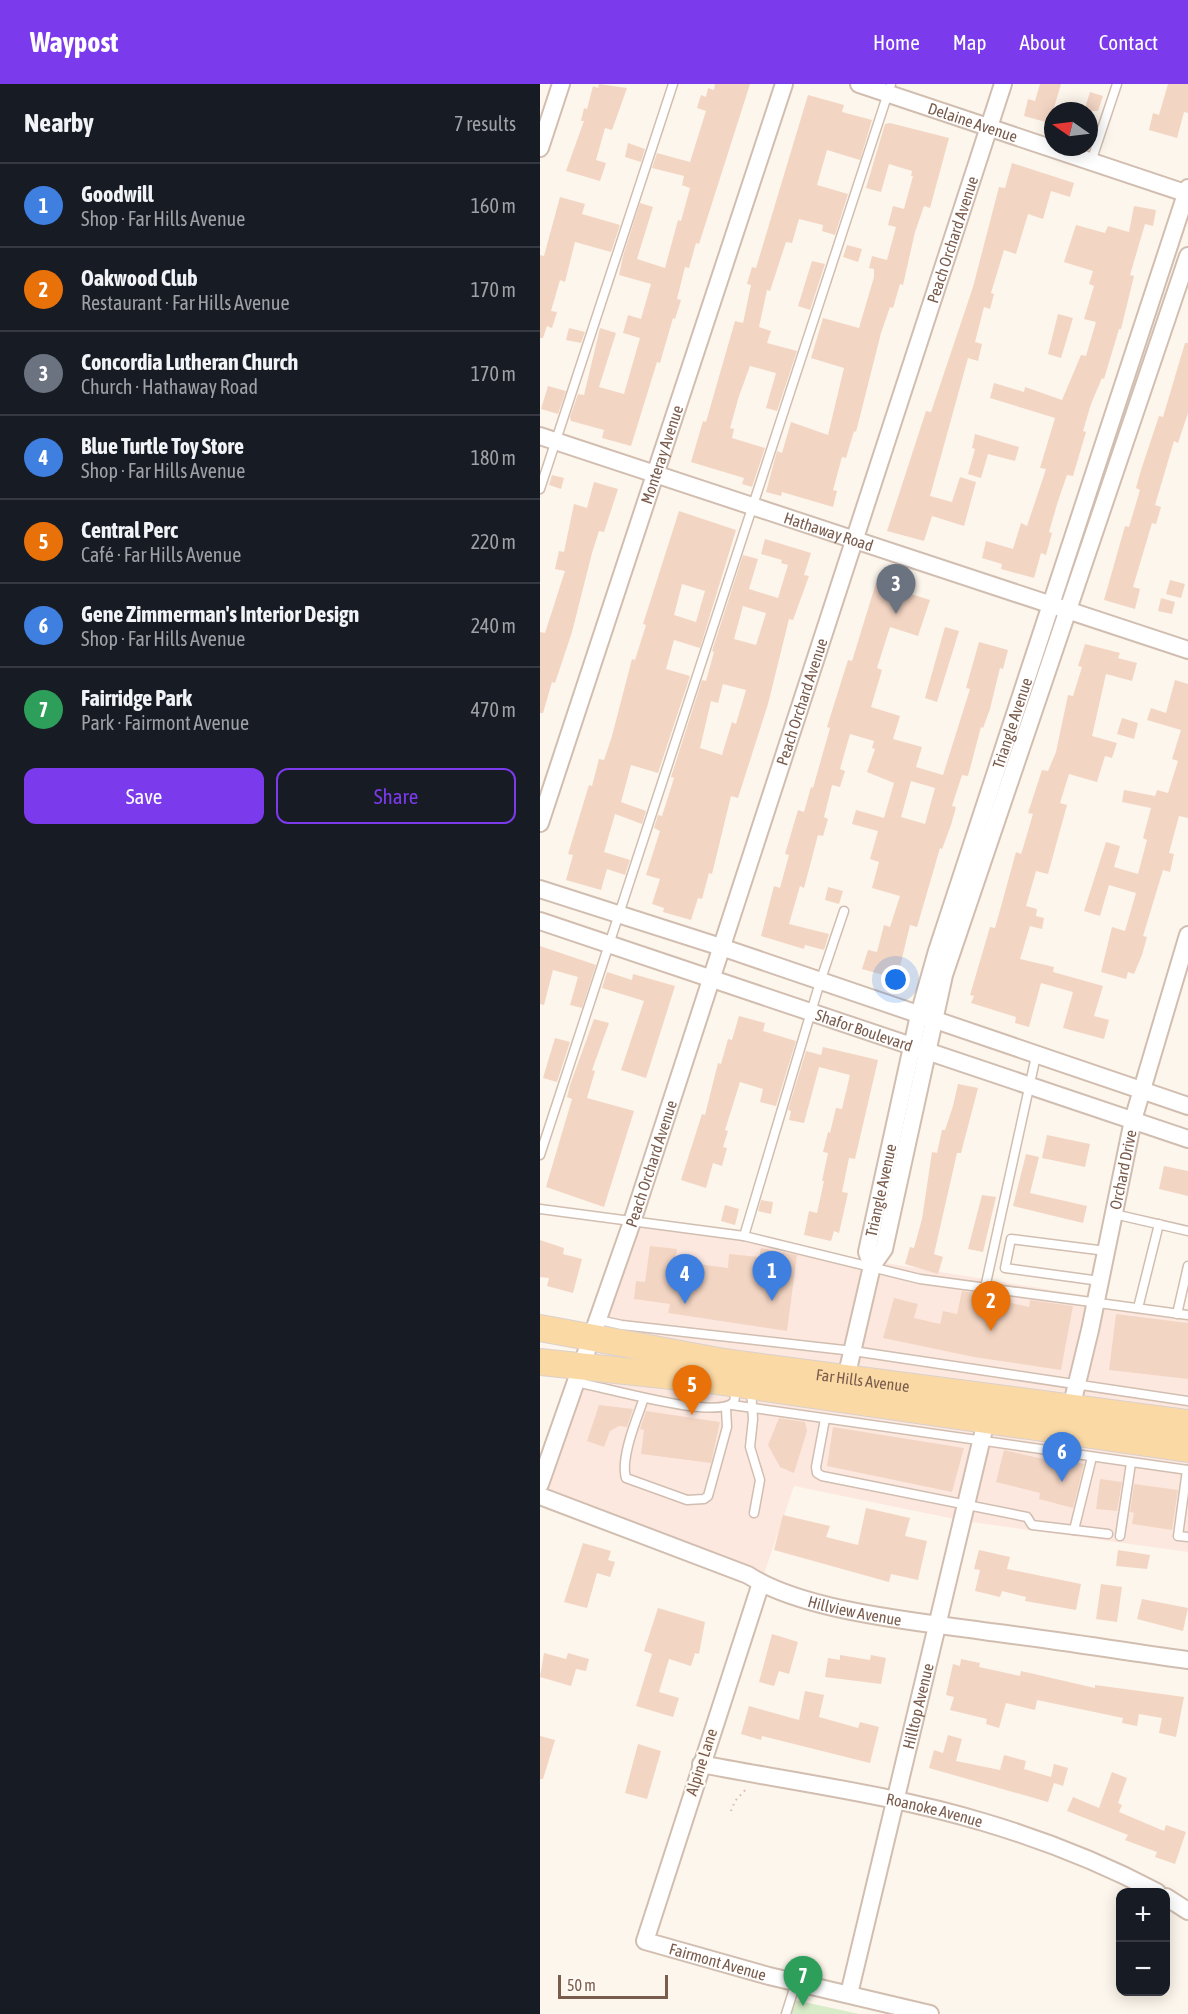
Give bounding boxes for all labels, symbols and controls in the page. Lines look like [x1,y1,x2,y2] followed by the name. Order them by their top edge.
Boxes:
[30,26,118,58] text: Waypost
[873,30,920,54] text: Home
[953,30,987,54] text: Map
[1020,30,1066,54] text: About
[1099,30,1158,54] text: Contact
[926,99,1020,145] street label: Delaine Avenue
[1044,102,1098,156] north arrow
[24,108,94,138] text: Nearby
[454,112,516,135] text: 7 results
[923,174,981,305] street label: Peach Orchard Avenue
[81,181,154,207] text: Goodwill
[39,194,48,217] text: 1
[471,194,516,217] text: 160 m
[81,207,245,230] text: Shop · Far Hills Avenue
[81,265,198,291] text: Oakwood Club
[39,278,48,301] text: 2
[471,278,516,301] text: 170 m
[81,291,289,314] text: Restaurant · Far Hills Avenue
[81,349,298,375] text: Concordia Lutheran Church
[39,362,48,385] text: 3
[471,362,516,385] text: 170 m
[81,375,258,398] text: Church · Hathaway Road
[637,403,686,506] street label: Monteray Avenue
[81,433,244,459] text: Blue Turtle Toy Store
[39,446,48,469] text: 4
[471,446,516,469] text: 180 m
[81,459,245,482] text: Shop · Far Hills Avenue
[782,508,876,554] street label: Hathaway Road
[81,517,178,543] text: Central Perc
[39,530,48,553] text: 5
[471,530,516,553] text: 220 m
[81,543,241,566] text: Café · Far Hills Avenue
[876,564,916,614] pin: 3
[81,601,359,627] text: Gene Zimmerman's Interior Design
[39,614,48,637] text: 6
[471,614,516,637] text: 240 m
[81,627,245,650] text: Shop · Far Hills Avenue
[773,636,831,767] street label: Peach Orchard Avenue
[989,675,1035,771] street label: Triangle Avenue
[81,685,192,711] text: Fairridge Park
[39,698,48,721] text: 7
[471,698,516,721] text: 470 m
[81,711,249,734] text: Park · Fairmont Avenue
[24,768,264,824] button: Save
[276,768,516,824] button: Share
[881,965,910,994] your location
[813,1005,915,1055] street label: Shafor Boulevard
[622,1098,680,1230] street label: Peach Orchard Avenue
[1106,1128,1140,1211] street label: Orchard Drive
[862,1142,899,1238] street label: Triangle Avenue
[752,1252,792,1301] pin: 1
[666,1254,704,1304] pin: 4
[972,1282,1010,1331] pin: 2
[815,1365,911,1395] street label: Far Hills Avenue
[672,1366,712,1415] pin: 5
[1042,1432,1082,1482] pin: 6
[806,1592,903,1629] street label: Hillview Avenue
[899,1661,937,1751] street label: Hilltop Avenue
[682,1726,721,1798] street label: Alpine Lane
[885,1789,985,1830] street label: Roanoke Avenue
[1116,1888,1170,1996] map controls
[1116,1888,1170,1942] button: +
[667,1939,768,1984] street label: Fairmont Avenue
[1116,1942,1170,1996] button: −
[784,1956,822,2006] pin: 7
[558,1972,668,2000] scale bar
[567,1976,596,1994] text: 50 m

